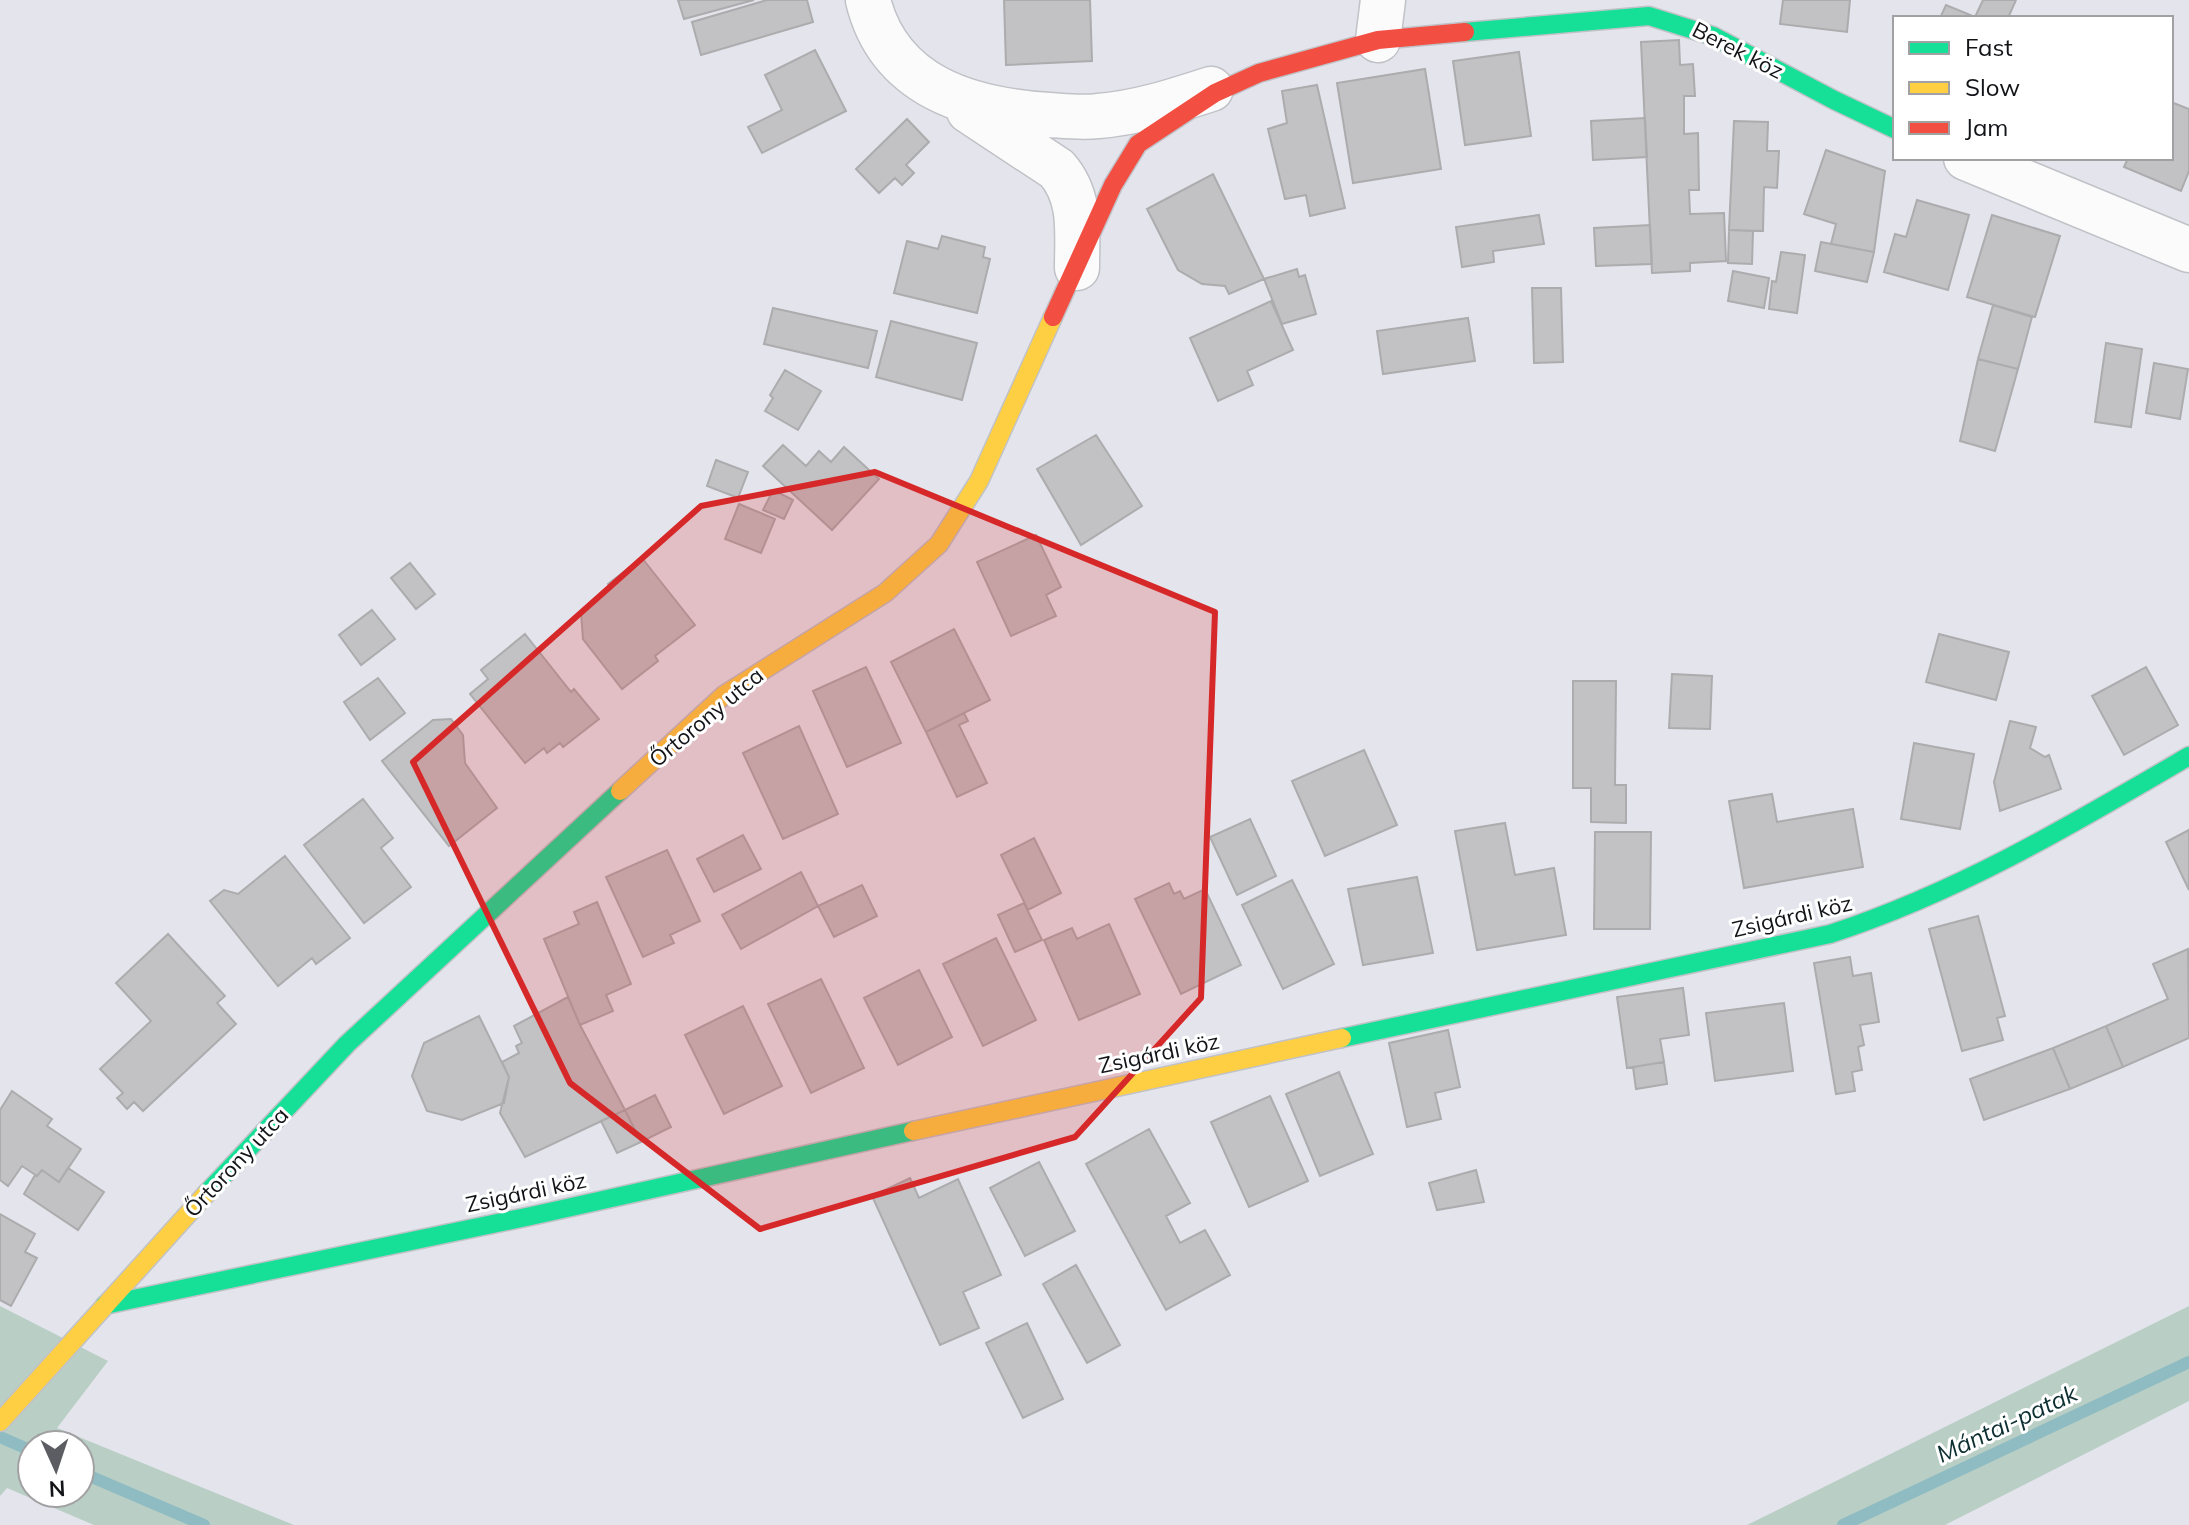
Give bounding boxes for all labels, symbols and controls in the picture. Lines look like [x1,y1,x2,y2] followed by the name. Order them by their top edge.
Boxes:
[1688,15,1788,85] street label: Berek köz
[1893,16,2173,160] legend
[1965,32,2013,62] text: Fast
[1965,72,2020,102] text: Slow
[1965,112,2008,142] text: Jam
[643,661,769,773] street label: Őrtorony utca
[1729,889,1855,943] street label: Zsigárdi köz
[1096,1027,1222,1079] street label: Zsigárdi köz
[178,1101,294,1223] street label: Őrtorony utca
[463,1166,589,1218] street label: Zsigárdi köz
[1931,1377,2082,1469] water label: Mántai-patak
[16,1429,96,1509] north arrow
[48,1475,66,1503] text: N

